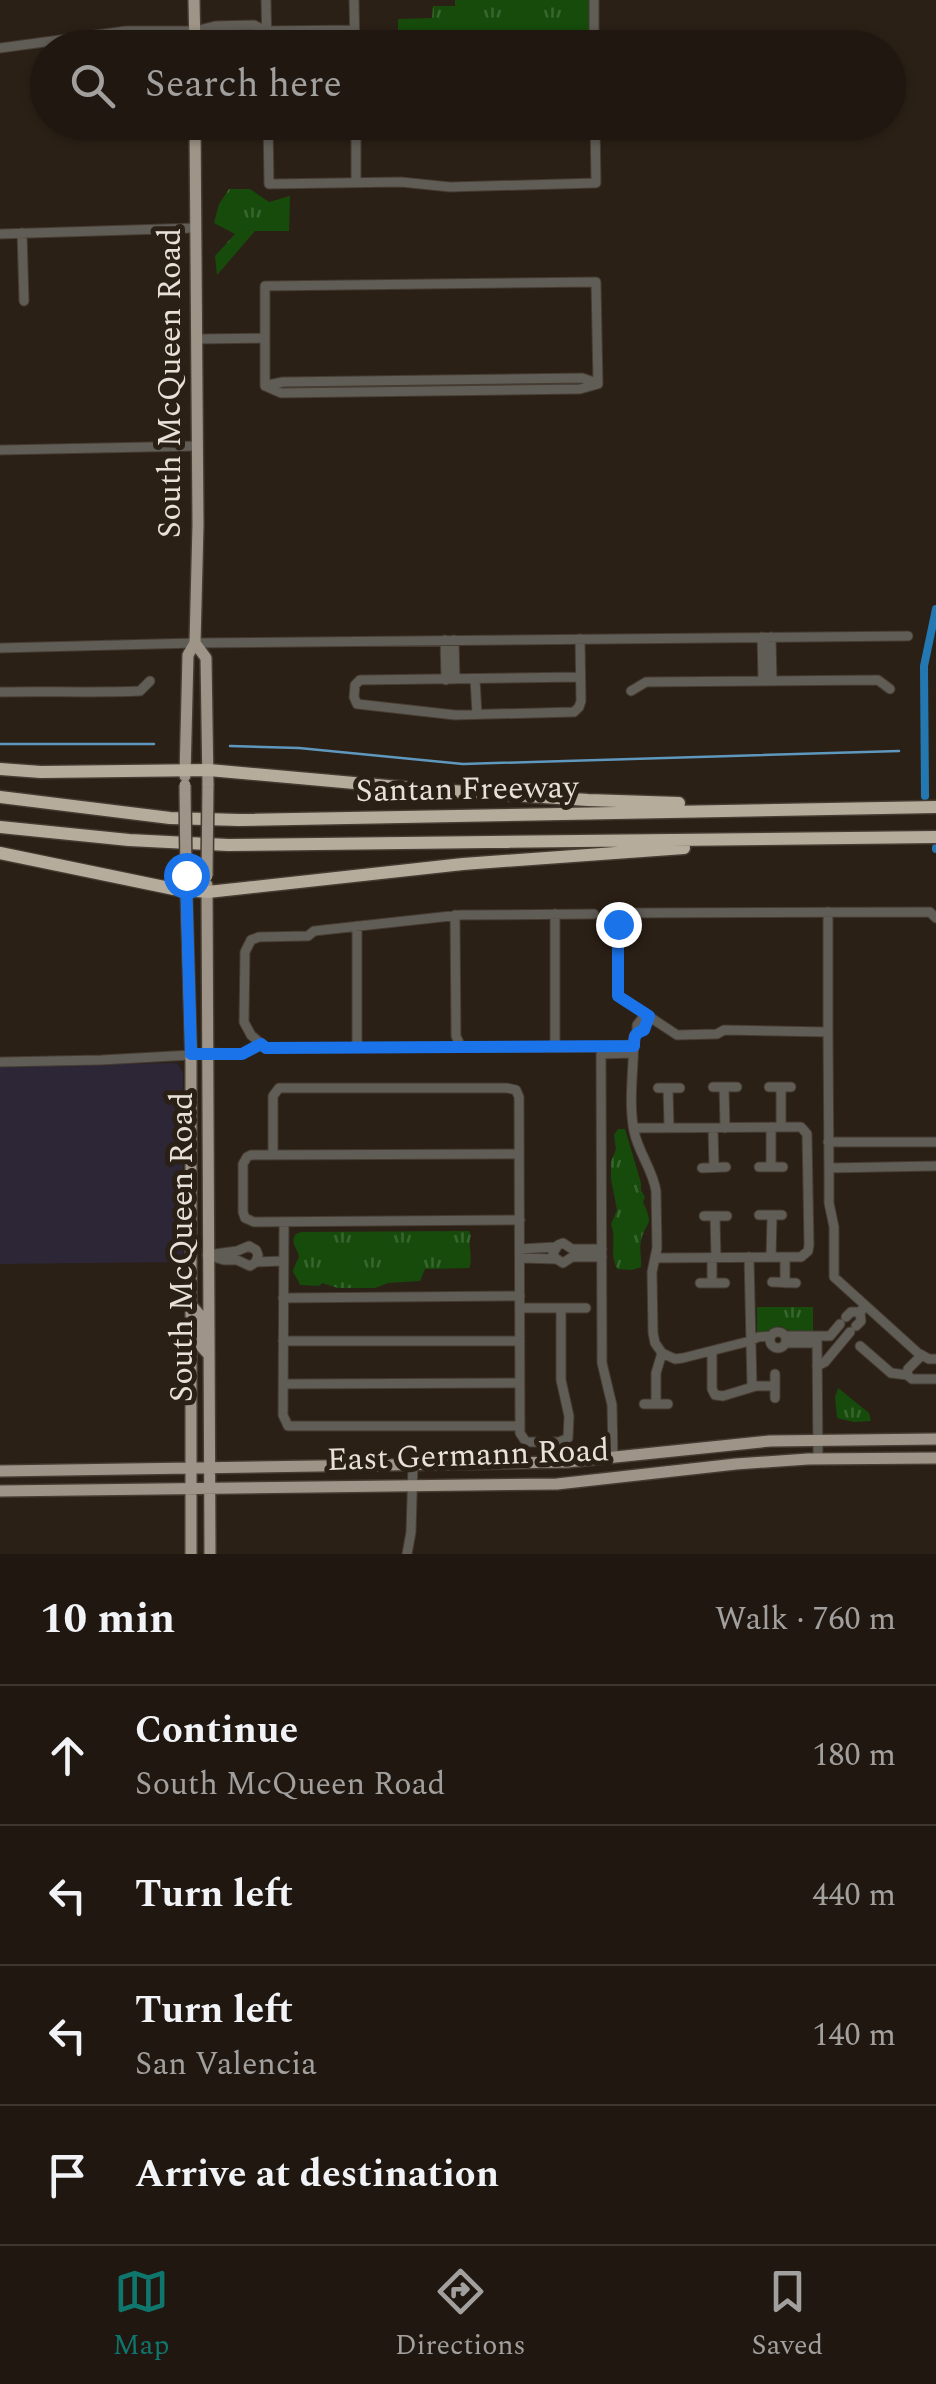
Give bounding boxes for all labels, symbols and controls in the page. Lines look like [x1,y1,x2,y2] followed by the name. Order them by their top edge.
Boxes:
[30,30,906,140] search box
[145,56,342,114] text: Search here
[65,58,120,113] icon: search
[146,228,195,538] street label: South McQueen Road
[355,763,580,816] street label: Santan Freeway
[164,853,210,899] route start
[596,902,642,948] route end
[158,1092,207,1402] street label: South McQueen Road
[326,1426,610,1485] street label: East Germann Road
[40,1588,175,1651] text: 10 min
[715,1595,896,1644] text: Walk · 760 m
[135,1702,298,1760] text: Continue
[40,1728,95,1783] icon: ahead
[812,1731,896,1780] text: 180 m
[135,1760,445,1809] text: South McQueen Road
[135,1866,293,1924] text: Turn left
[40,1868,95,1923] icon: left
[812,1871,896,1920] text: 440 m
[135,1982,293,2040] text: Turn left
[40,2008,95,2063] icon: left
[812,2011,896,2060] text: 140 m
[135,2040,317,2089] text: San Valencia
[135,2146,499,2204] text: Arrive at destination
[40,2148,95,2203] icon: arrive
[113,2264,169,2367] tab: Map
[395,2264,526,2367] tab: Directions
[751,2264,823,2367] tab: Saved

